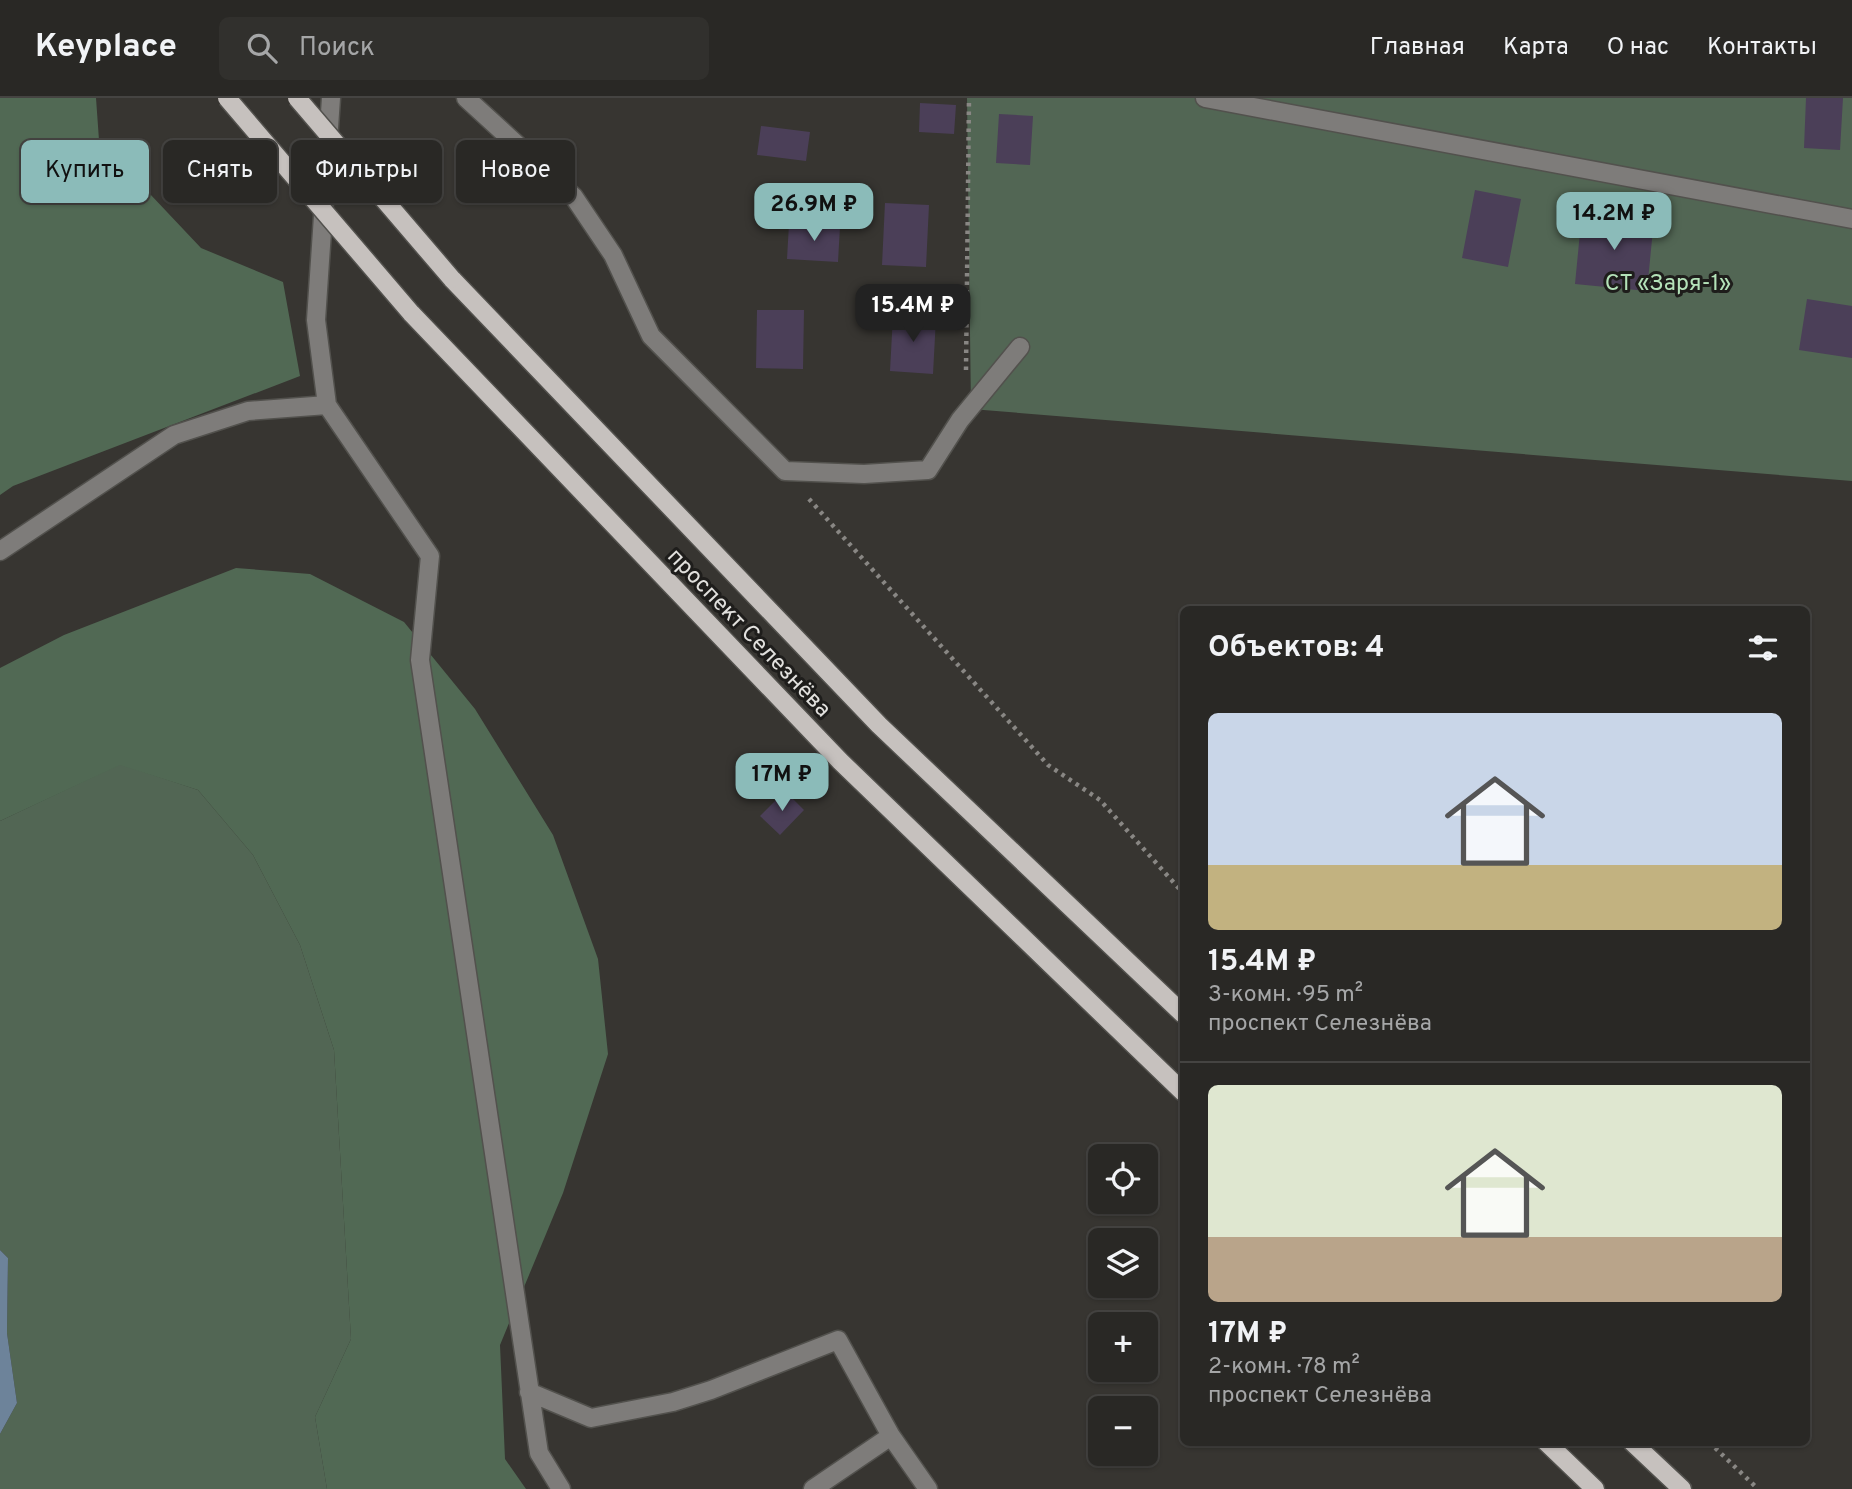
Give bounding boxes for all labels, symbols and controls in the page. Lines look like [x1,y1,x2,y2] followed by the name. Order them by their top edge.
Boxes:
[219,17,709,80] search box
[35,27,177,69] text: Keyplace
[243,29,281,67] icon: search
[299,32,375,65] text: Поиск
[1370,33,1465,63] text: Главная
[1503,33,1569,63] text: Карта
[1607,33,1669,63] text: О нас
[1707,33,1817,63] text: Контакты
[21,140,149,203] chip: Купить
[163,140,277,203] chip: Снять
[291,140,442,203] chip: Фильтры
[456,140,575,203] chip: Новое
[749,184,879,243] pin: 26.9M ₽
[770,191,858,220] text: 26.9M ₽
[1549,192,1679,252] pin: 14.2M ₽
[1572,200,1656,229] text: 14.2M ₽
[1605,270,1731,299] park label: СТ «Заря-1»
[848,285,978,344] pin: 15.4M ₽
[871,292,955,321] text: 15.4M ₽
[660,543,836,724] street label: проспект Селезнёва
[1744,629,1782,667] icon: filters
[1208,630,1384,667] text: Объектов: 4
[733,754,831,813] pin: 17M ₽
[1432,758,1558,884] icon: home
[752,761,812,790] text: 17M ₽
[1208,944,1316,981] text: 15.4M ₽
[1208,981,1363,1010] text: 3-комн. · 95 m²
[1208,1010,1432,1039] text: проспект Селезнёва
[1432,1130,1558,1256] icon: home
[1088,1144,1158,1466] map controls
[1088,1144,1158,1214] button: locate
[1088,1228,1158,1298] button: layers
[1088,1312,1158,1382] button: +
[1208,1316,1287,1353] text: 17M ₽
[1208,1353,1360,1382] text: 2-комн. · 78 m²
[1208,1382,1432,1411] text: проспект Селезнёва
[1088,1396,1158,1466] button: −

